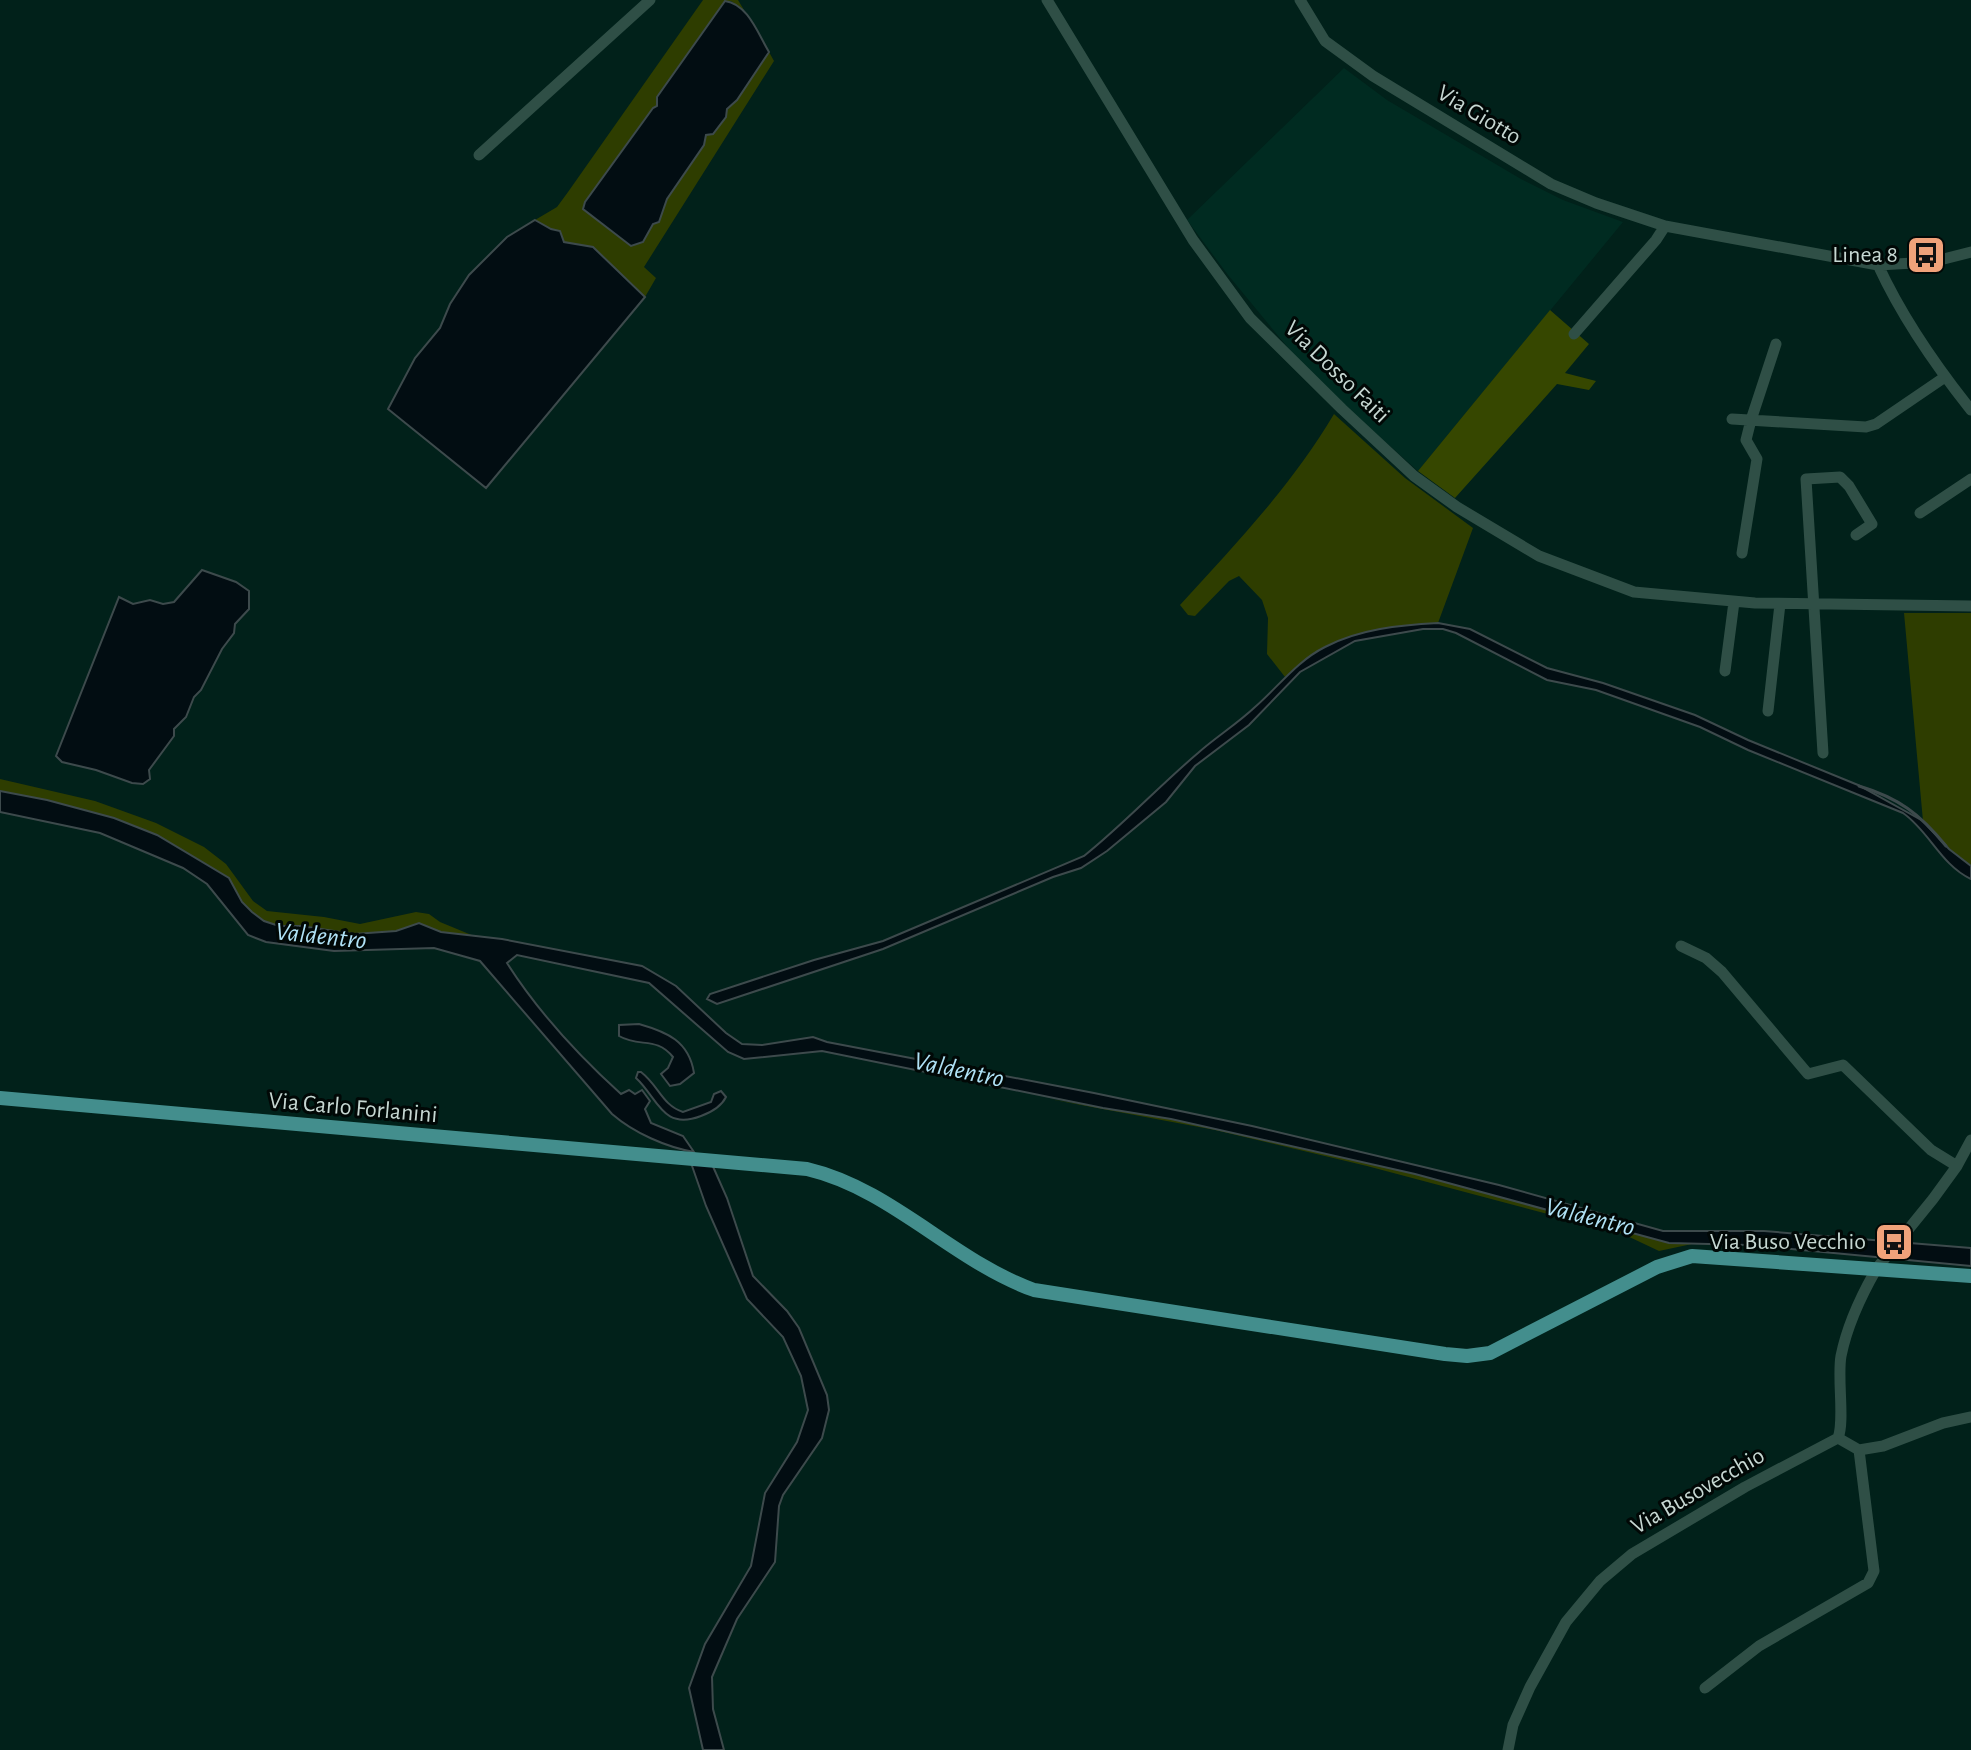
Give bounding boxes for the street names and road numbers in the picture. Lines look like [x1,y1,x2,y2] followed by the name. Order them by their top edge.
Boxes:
[1433,81,1525,149] street label: Via Giotto
[1280,316,1394,428] street label: Via Dosso Faiti
[268,1089,438,1127] street label: Via Carlo Forlanini
[1627,1443,1769,1539] street label: Via Busovecchio

